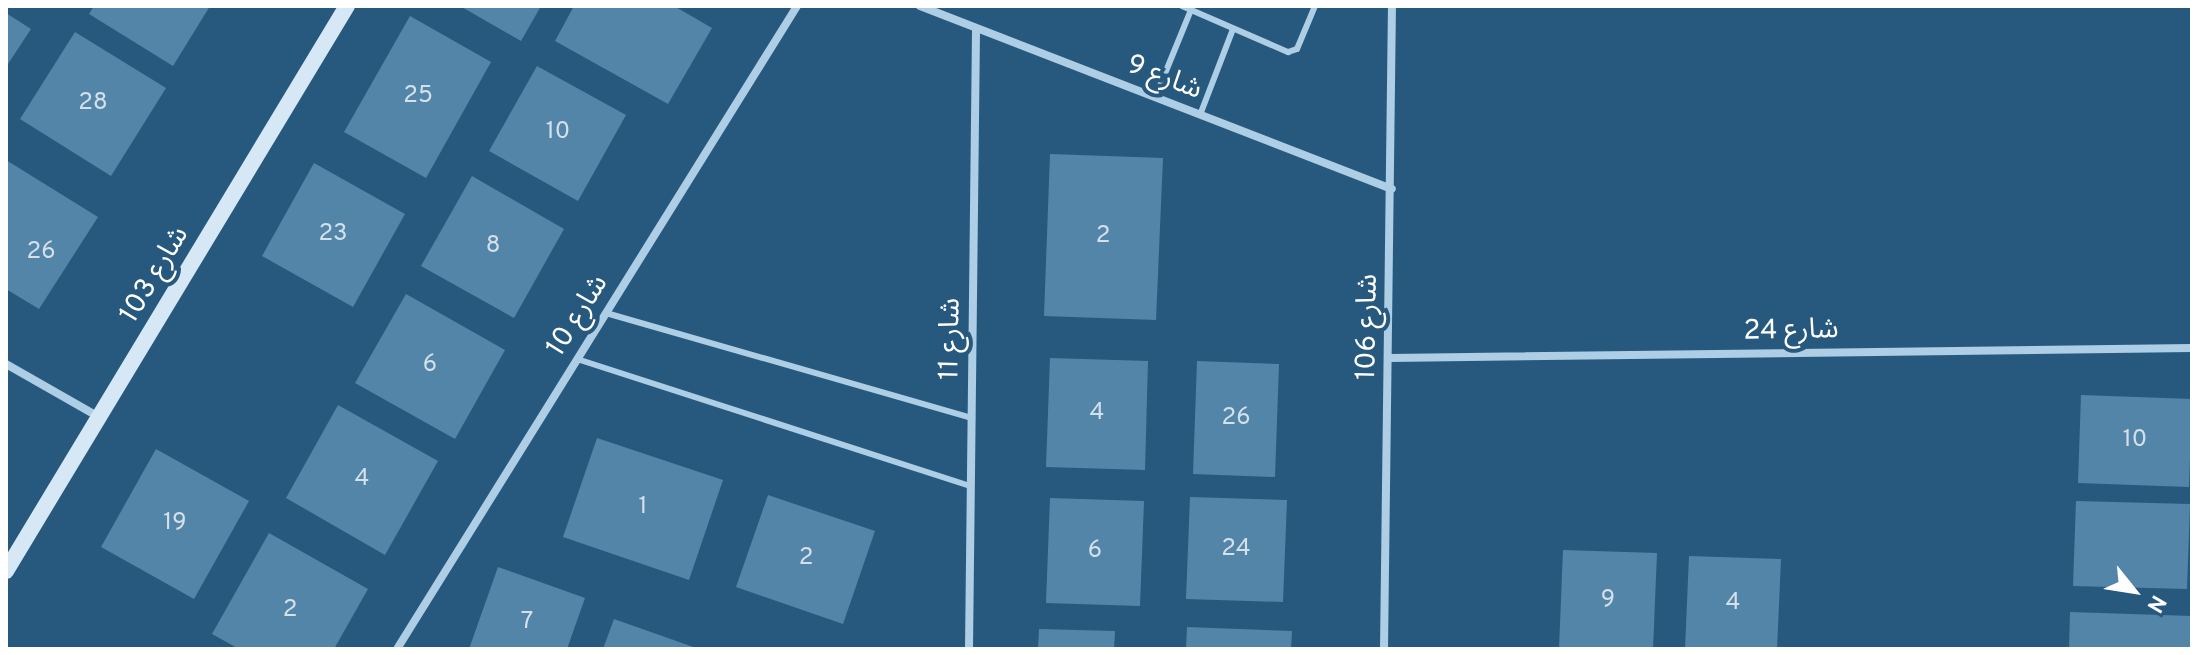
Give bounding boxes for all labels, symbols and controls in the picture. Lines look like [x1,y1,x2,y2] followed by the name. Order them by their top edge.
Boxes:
[1122,48,1206,108] street label: شارع 9
[403,83,433,111] house number: 25
[78,90,108,118] house number: 28
[546,119,570,147] house number: 10
[113,221,197,329] street label: شارع 103
[318,221,348,249] house number: 23
[1096,223,1110,251] house number: 2
[486,233,500,261] house number: 8
[26,239,56,267] house number: 26
[540,269,616,363] street label: شارع 10
[1350,274,1386,380] street label: شارع 106
[933,298,969,380] street label: شارع 11
[1743,313,1839,349] street label: شارع 24
[423,352,437,380] house number: 6
[1090,400,1104,428] house number: 4
[1221,405,1251,433] house number: 26
[2123,427,2147,455] house number: 10
[355,466,369,494] house number: 4
[639,494,647,522] house number: 1
[163,510,187,538] house number: 19
[1221,536,1251,564] house number: 24
[1088,538,1102,566] house number: 6
[799,545,813,573] house number: 2
[2094,551,2174,631] north arrow
[1601,587,1615,615] house number: 9
[1726,590,1740,618] house number: 4
[2140,590,2171,617] text: N
[283,597,297,625] house number: 2
[521,609,533,637] house number: 7

